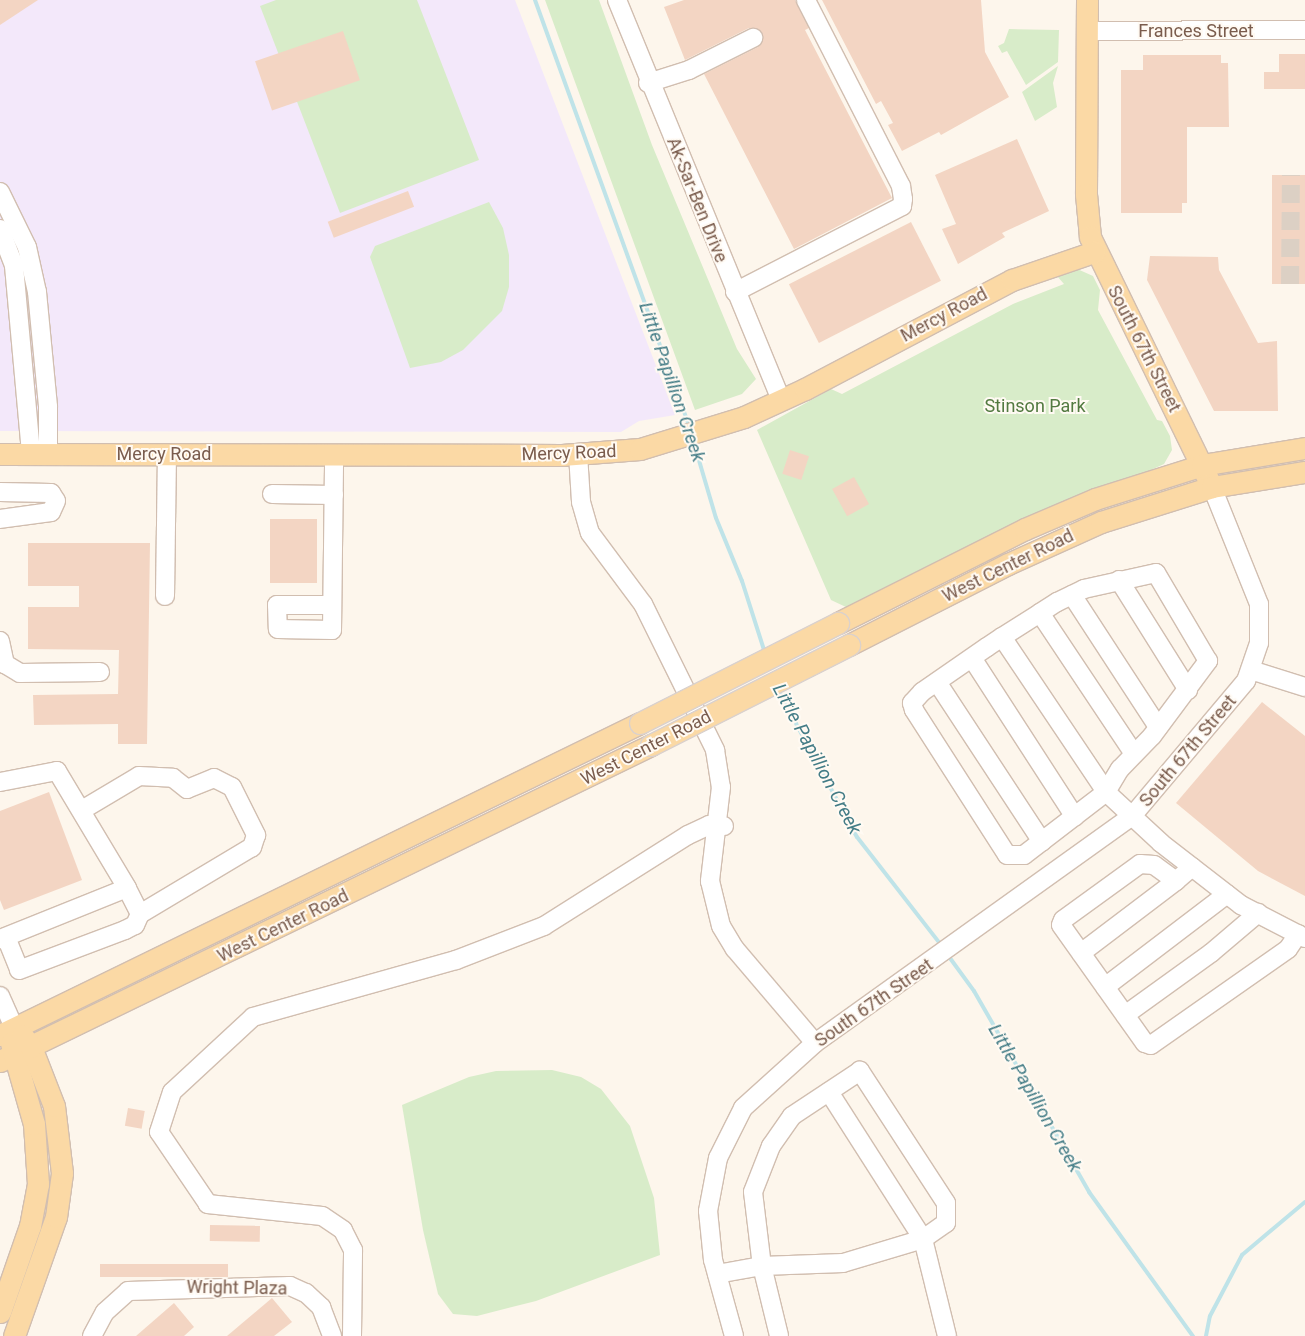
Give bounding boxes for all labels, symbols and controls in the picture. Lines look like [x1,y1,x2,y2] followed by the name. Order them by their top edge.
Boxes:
[1138,20,1254,42] street label: Frances Street
[662,134,732,266] street label: Ak-Sar-Ben Drive
[1103,282,1185,416] street label: South 67th Street
[897,283,991,347] street label: Mercy Road
[634,299,710,465] water label: Little Papillion Creek
[984,395,1086,417] park label: Stinson Park
[521,441,617,465] street label: Mercy Road
[117,443,211,465] street label: Mercy Road
[939,525,1077,607] street label: West Center Road
[768,680,866,838] water label: Little Papillion Creek
[1135,691,1241,811] street label: South 67th Street
[577,706,715,790] street label: West Center Road
[214,885,352,967] street label: West Center Road
[811,954,937,1052] street label: South 67th Street
[983,1020,1087,1176] water label: Little Papillion Creek
[186,1276,288,1300] street label: Wright Plaza

